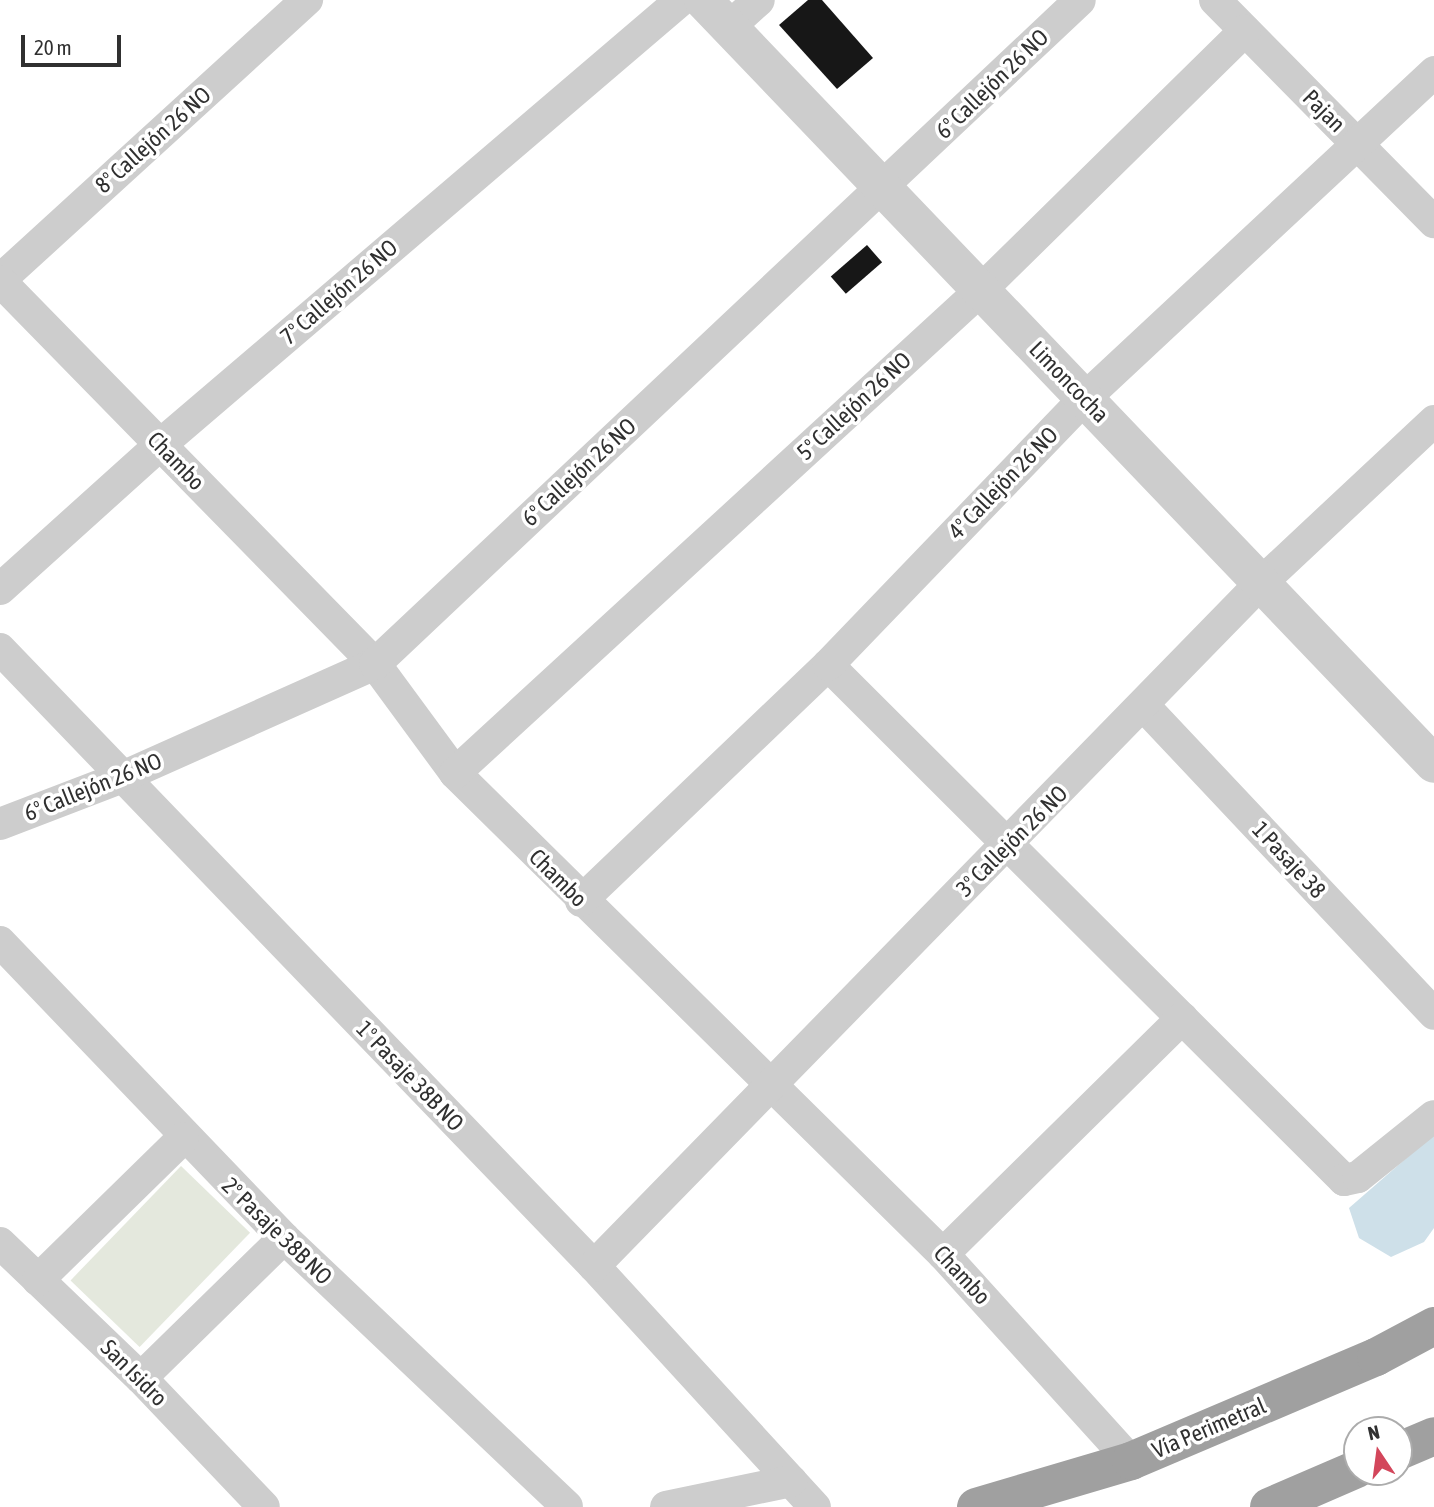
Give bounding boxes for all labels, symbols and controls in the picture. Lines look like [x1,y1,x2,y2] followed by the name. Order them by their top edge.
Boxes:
[24,21,124,65] scale bar
[930,23,1054,145] street label: 6º Callejón 26 NO
[34,35,72,59] text: 20 m
[90,81,216,199] street label: 8º Callejón 26 NO
[1297,84,1351,138] street label: Pajan
[275,234,403,350] street label: 7º Callejón 26 NO
[1024,336,1114,428] street label: Limoncocha
[791,346,917,466] street label: 5º Callejón 26 NO
[516,412,642,532] street label: 6º Callejón 26 NO
[942,421,1064,545] street label: 4º Callejón 26 NO
[142,426,210,496] street label: Chambo
[20,747,166,827] street label: 6º Callejón 26 NO
[951,780,1073,902] street label: 3º Callejón 26 NO
[1247,816,1331,904] street label: 1 Pasaje 38
[523,843,593,913] street label: Chambo
[351,1015,469,1137] street label: 1° Pasaje 38B NO
[216,1172,338,1290] street label: 2° Pasaje 38B NO
[928,1240,996,1310] street label: Chambo
[95,1334,173,1412] street label: San Isidro
[1148,1392,1270,1464] street label: Vía Perimetral
[1343,1416,1413,1486] north arrow
[1366,1421,1382,1444] text: N

